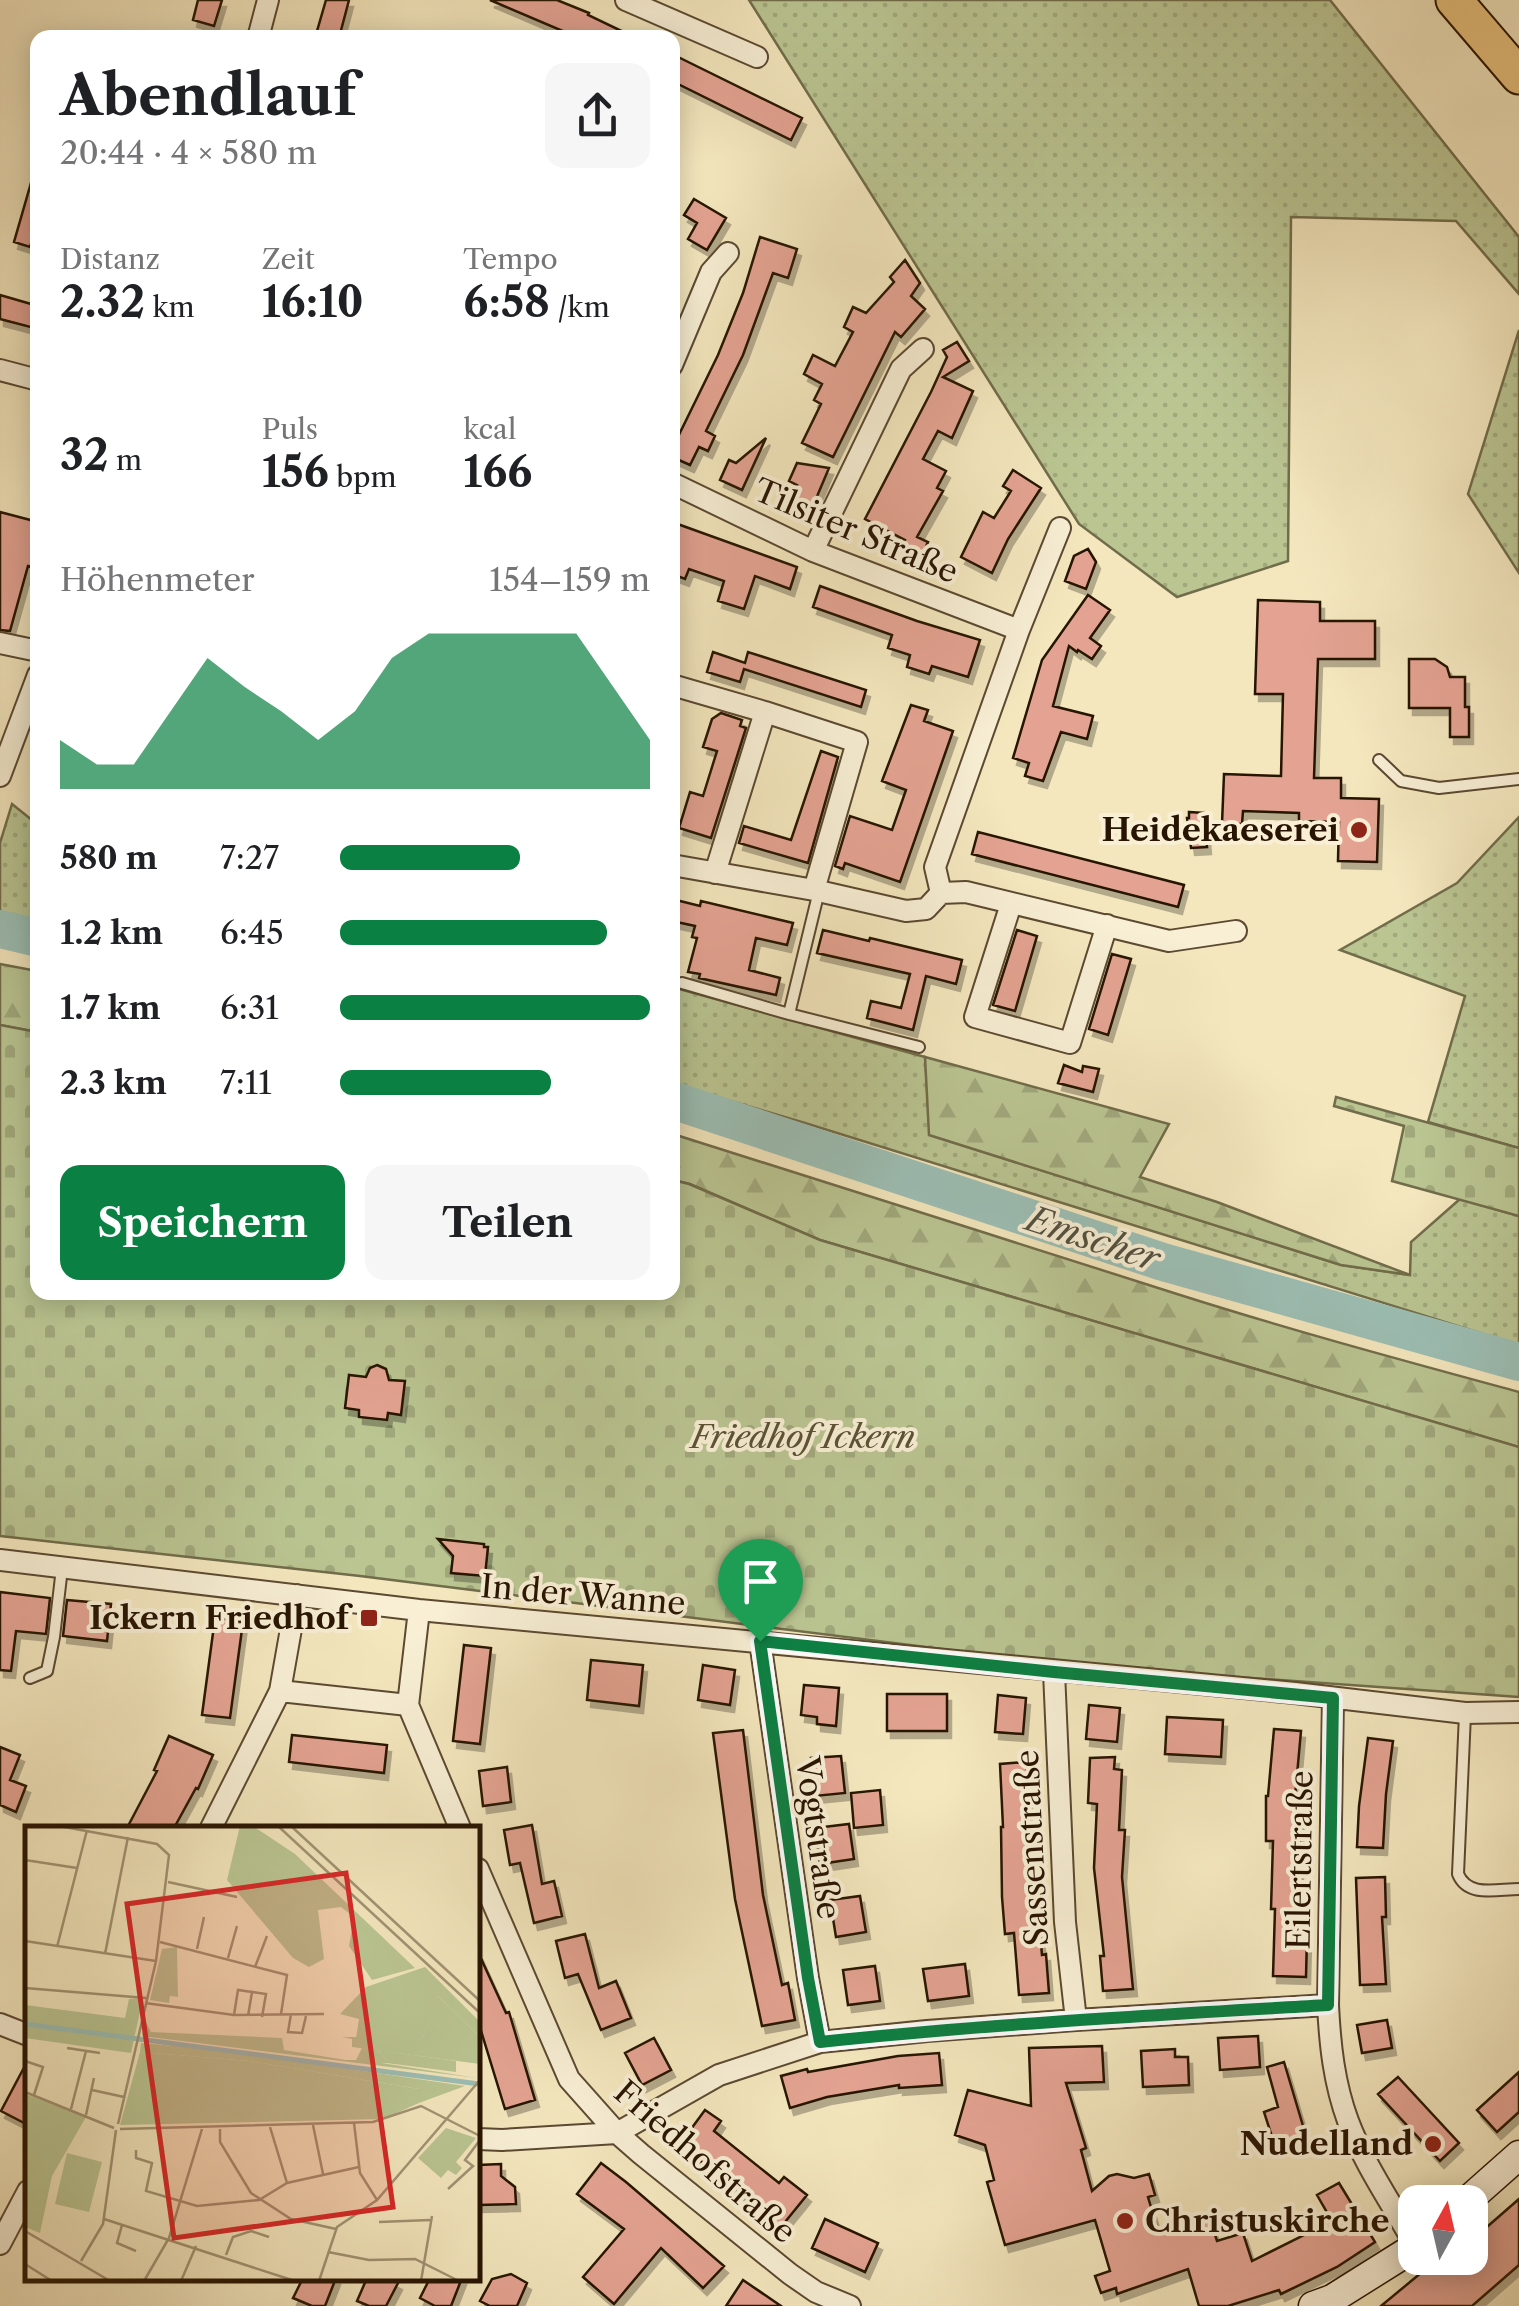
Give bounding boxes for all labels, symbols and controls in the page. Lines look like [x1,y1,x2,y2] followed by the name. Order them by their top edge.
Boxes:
[60,62,356,129] text: Abendlauf
[545,63,650,168] button: share
[60,133,317,172] text: 20:44 · 4 × 580 m
[60,242,160,276] text: Distanz
[262,242,315,276] text: Zeit
[463,242,558,276] text: Tempo
[60,276,145,328] text: 2.32
[262,276,363,328] text: 16:10
[463,276,550,328] text: 6:58
[145,290,195,324] text: km
[550,290,610,324] text: /km
[262,412,318,446] text: Puls
[463,412,516,446] text: kcal
[60,429,109,481] text: 32
[109,443,142,477] text: m
[262,446,329,498] text: 156
[463,446,532,498] text: 166
[329,460,397,494] text: bpm
[748,470,964,591] street label: Tilsiter Straße
[60,560,255,599] text: Höhenmeter
[489,560,650,599] text: 154–159 m
[1101,810,1339,849] place label: Heidekaeserei
[1348,819,1370,841] marker: Heidekaeserei
[60,838,158,877] text: 580 m
[220,838,279,877] text: 7:27
[60,913,163,952] text: 1.2 km
[220,913,284,952] text: 6:45
[60,988,161,1027] text: 1.7 km
[220,988,279,1027] text: 6:31
[60,1063,167,1102] text: 2.3 km
[220,1063,272,1102] text: 7:11
[60,1165,345,1280] button: Speichern
[365,1165,650,1280] button: Teilen
[1018,1196,1167,1281] water label: Emscher
[688,1417,915,1456] park label: Friedhof Ickern
[718,1539,803,1642] pin
[733,1554,788,1609] icon: arrive
[479,1566,687,1623] street label: In der Wanne
[89,1598,354,1637] place label: Ickern Friedhof
[358,1607,380,1629] marker: Ickern Friedhof
[1007,1749,1056,1947] street label: Sassenstraße
[788,1753,849,1922] street label: Vogtstraße
[1278,1770,1321,1950] street label: Eilertstraße
[25,1826,480,2281] inset map
[607,2072,804,2251] street label: Friedhofstraße
[1240,2124,1413,2163] place label: Nudelland
[1422,2133,1444,2155] marker: Nudelland
[1398,2185,1488,2275] north arrow
[1398,2185,1488,2275] map controls
[1145,2201,1390,2240] place label: Christuskirche
[1114,2210,1136,2232] marker: Christuskirche

